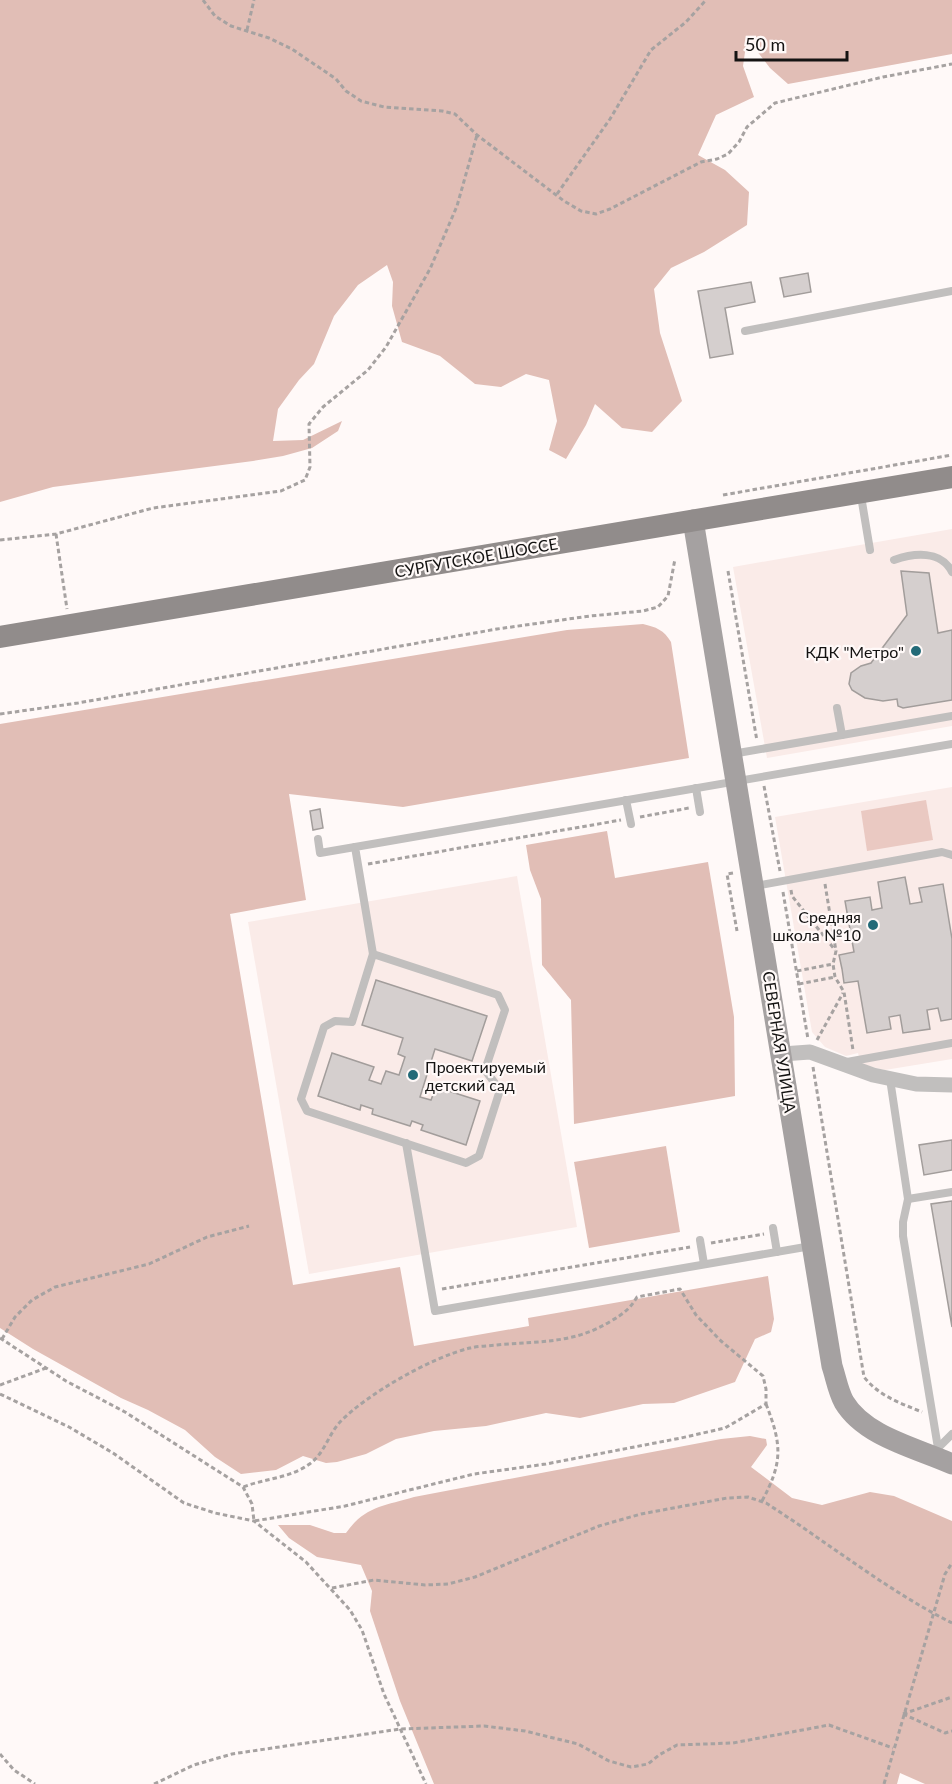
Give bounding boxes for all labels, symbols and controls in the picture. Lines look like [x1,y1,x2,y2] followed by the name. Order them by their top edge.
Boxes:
[736,24,847,62] scale bar
[745,33,785,55] text: 50 m
[393,533,559,581] street label: СУРГУТСКОЕ ШОССЕ
[805,642,904,661] place label: КДК "Метро"
[909,644,923,658] marker: КДК "Метро"
[773,907,861,944] place label: Средняя школа №10
[866,918,880,932] marker: Средняя школа №10
[759,970,801,1114] street label: СЕВЕРНАЯ УЛИЦА
[425,1057,546,1094] place label: Проектируемый детский сад
[406,1068,420,1082] marker: Проектируемый детский сад

